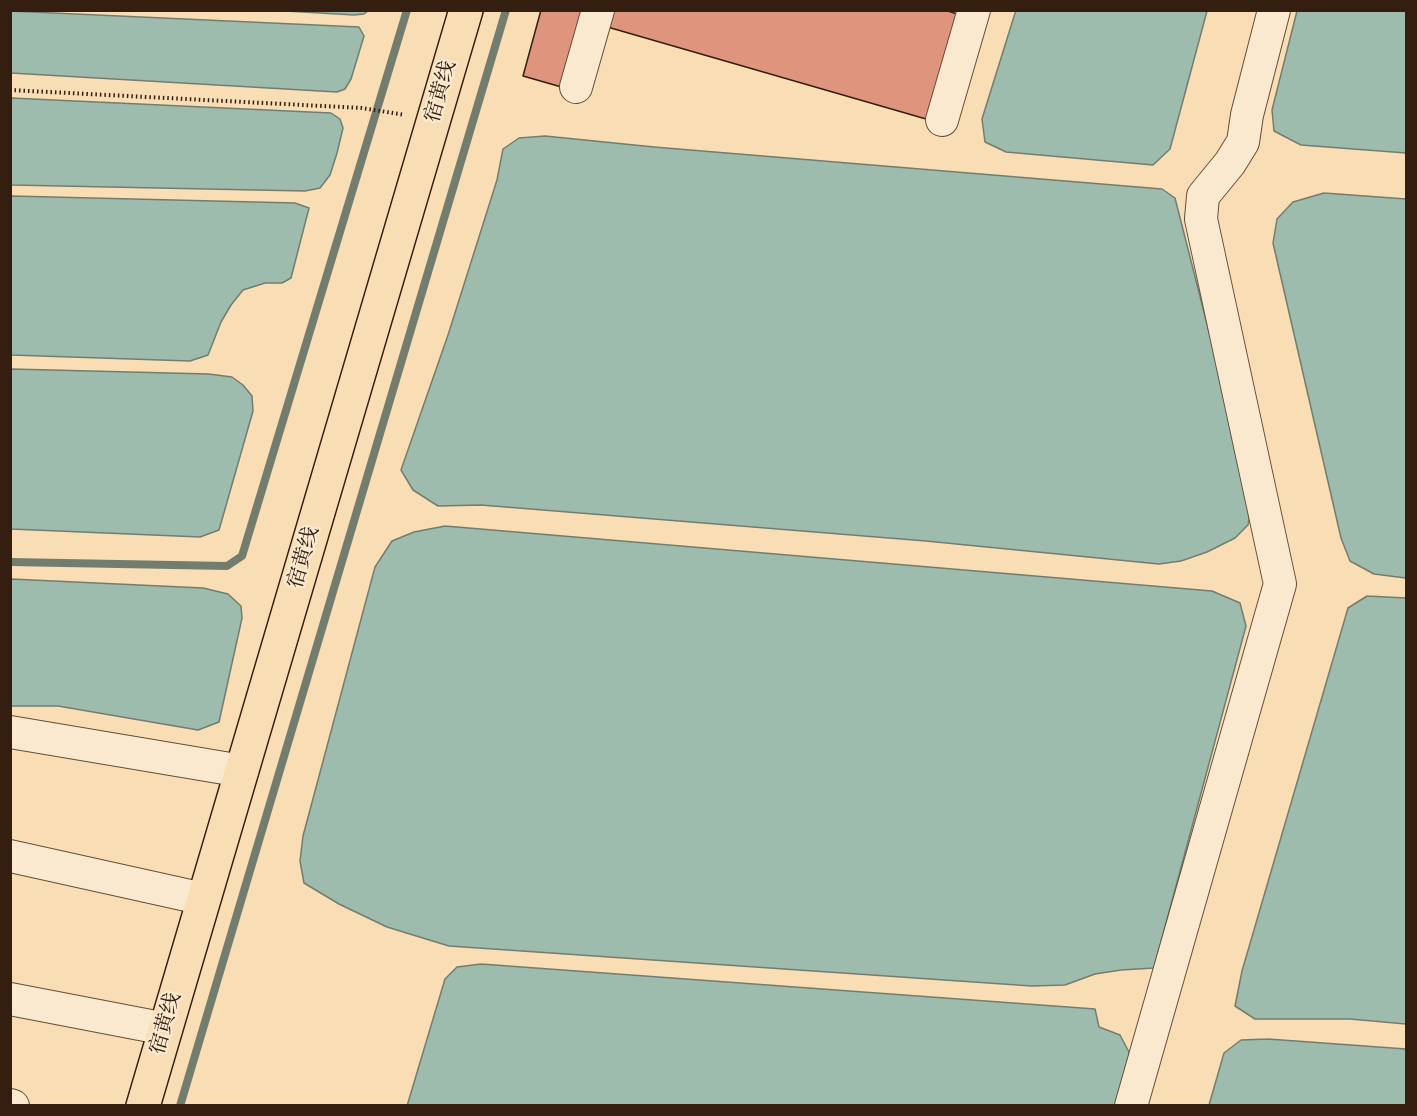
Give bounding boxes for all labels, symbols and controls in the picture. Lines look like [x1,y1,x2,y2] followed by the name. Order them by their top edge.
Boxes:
[421,58,463,126] street label: 宿黄线
[284,524,326,592] street label: 宿黄线
[146,990,188,1058] street label: 宿黄线

